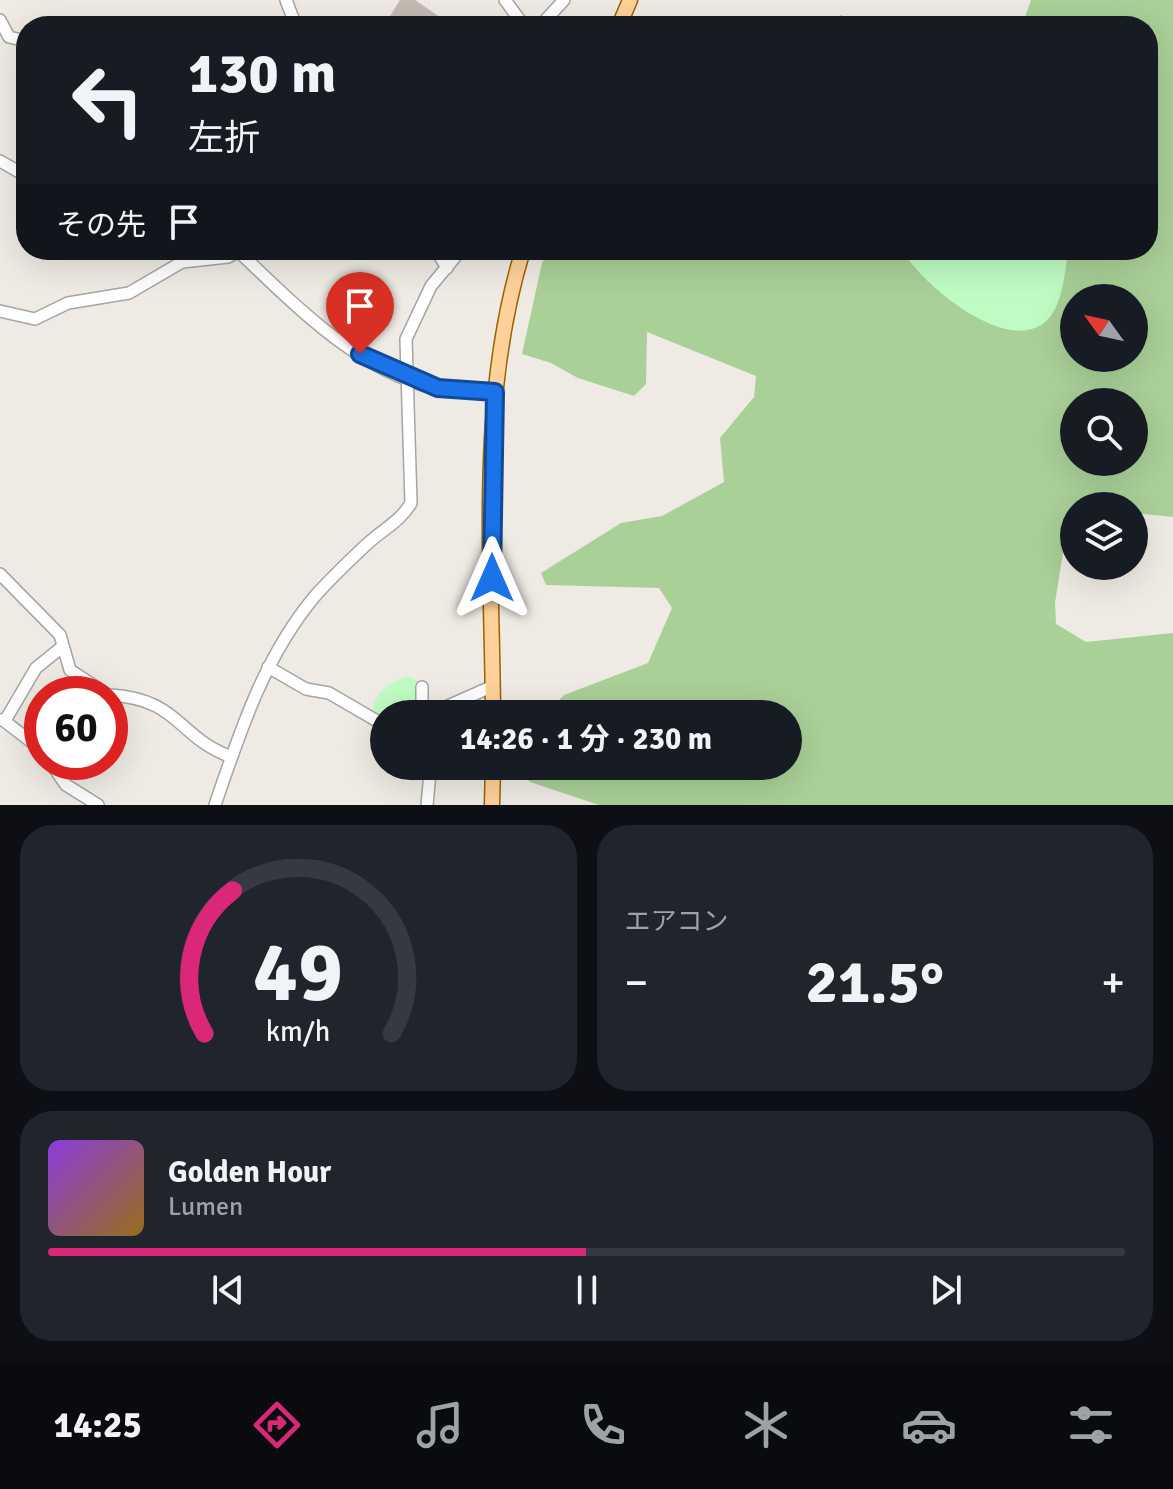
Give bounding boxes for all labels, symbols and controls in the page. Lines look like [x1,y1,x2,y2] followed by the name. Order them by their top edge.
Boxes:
[188,39,336,108] text: 130 m
[56,48,160,152] icon: left
[188,116,260,161] text: 左折
[162,200,206,244] icon: arrive
[56,207,146,244] text: その先
[326,272,394,354] pin
[338,284,382,328] icon: arrive
[1060,284,1148,372] north arrow
[1060,284,1148,580] map controls
[1060,388,1148,476] button: search
[1060,492,1148,580] button: layers
[450,536,534,620] position arrow
[24,676,128,780] speed limit sign: 60
[460,721,712,758] text: 14:26 · 1 分 · 230 m
[625,906,729,938] text: エアコン
[253,922,343,1024] text: 49
[806,946,944,1020] text: 21.5°
[625,956,648,1010] text: −
[1101,956,1125,1010] text: +
[266,1014,331,1049] text: km/h
[168,1154,331,1191] text: Golden Hour
[168,1191,243,1223] text: Lumen
[206,1268,250,1312] icon: previous
[565,1268,609,1312] icon: pause
[924,1268,968,1312] icon: next
[249,1397,305,1453] icon: directions
[412,1397,468,1453] icon: music
[575,1397,631,1453] icon: phone
[738,1397,794,1453] icon: climate
[901,1397,957,1453] icon: car
[1063,1397,1119,1453] icon: filters
[53,1403,142,1448] text: 14:25

